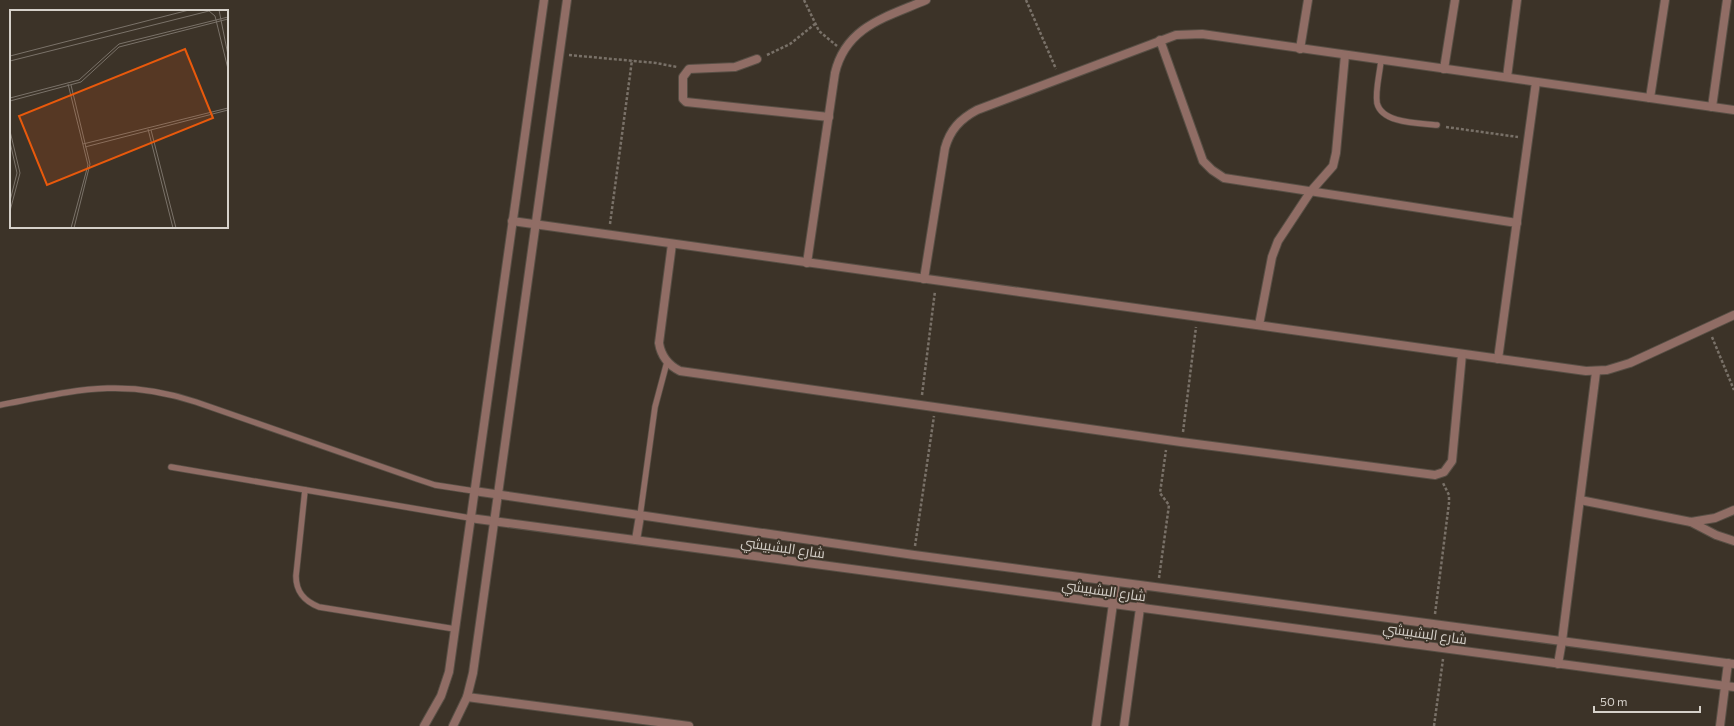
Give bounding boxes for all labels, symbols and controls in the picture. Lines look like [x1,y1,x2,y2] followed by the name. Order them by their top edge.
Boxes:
[10,10,228,228] inset map
[739,533,826,564] street label: شارع البشبيشي
[1060,576,1147,607] street label: شارع البشبيشي
[1381,619,1468,650] street label: شارع البشبيشي
[1594,688,1700,714] scale bar
[1600,694,1628,708] text: 50 m

